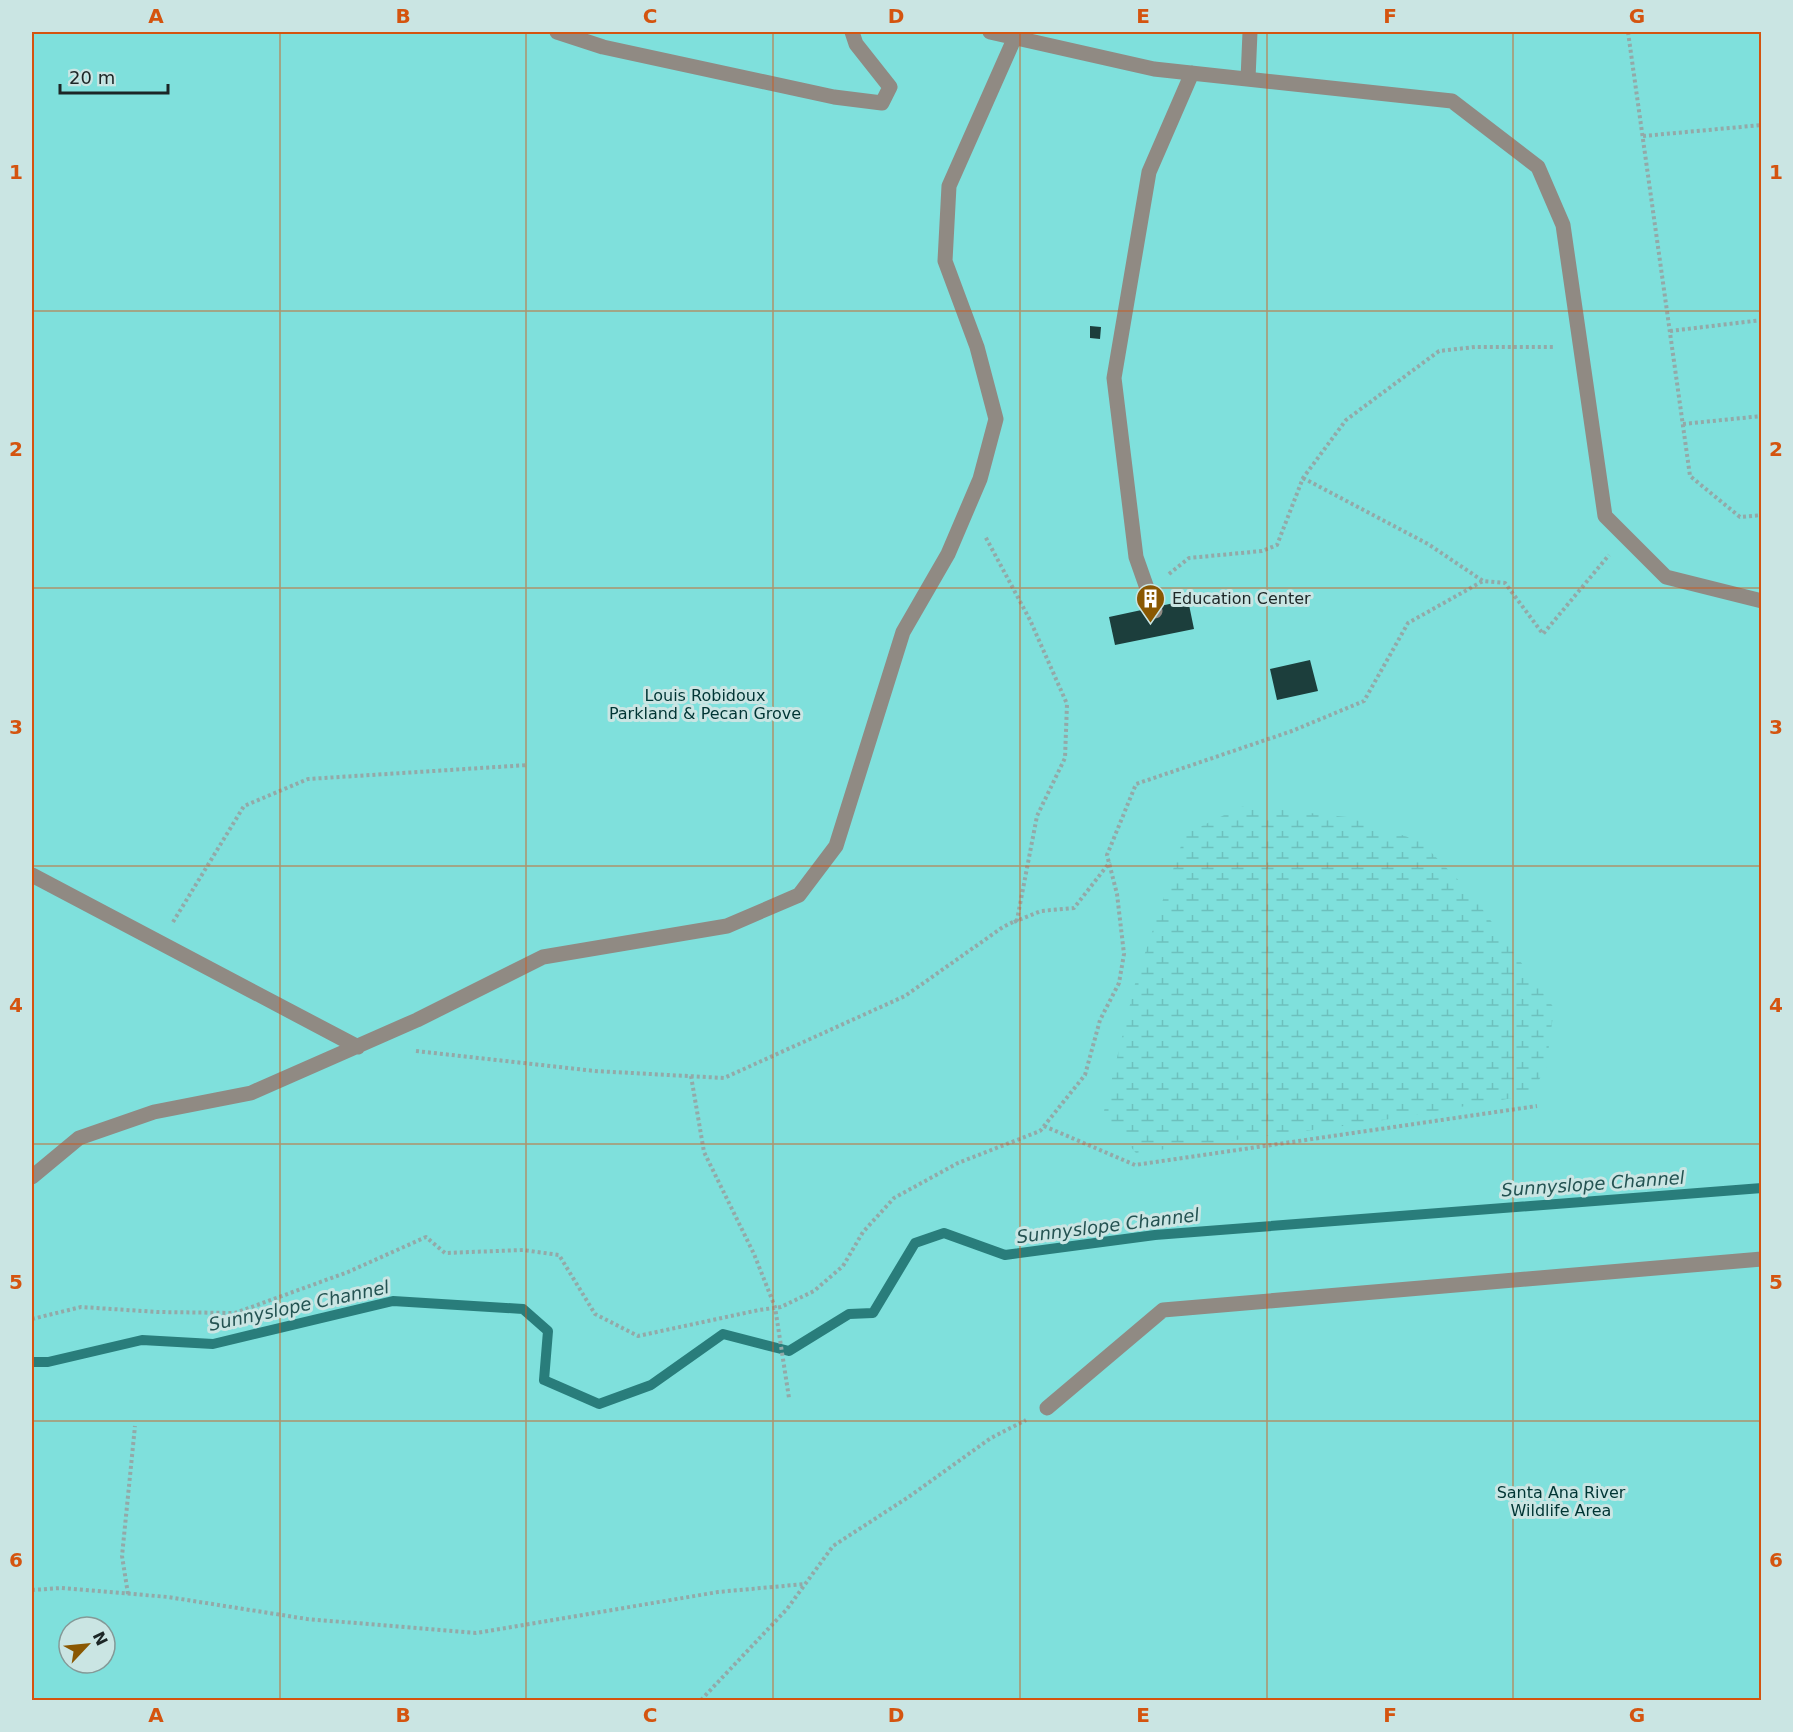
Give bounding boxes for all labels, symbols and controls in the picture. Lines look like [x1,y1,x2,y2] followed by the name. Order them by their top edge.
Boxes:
[148,4,164,28] text: A
[395,4,411,28] text: B
[643,4,657,28] text: C
[888,4,904,28] text: D
[1136,4,1150,28] text: E
[1383,4,1397,28] text: F
[1629,4,1645,28] text: G
[60,57,168,95] scale bar
[69,67,115,88] text: 20 m
[9,160,23,184] text: 1
[1769,160,1783,184] text: 1
[9,437,23,461] text: 2
[1769,437,1783,461] text: 2
[1135,582,1167,624] building icon: Education Center
[1172,589,1311,608] place label: Education Center
[609,686,801,723] park label: Louis Robidoux Parkland & Pecan Grove
[9,715,23,739] text: 3
[1769,715,1783,739] text: 3
[9,993,23,1017] text: 4
[1769,993,1783,1017] text: 4
[1501,1167,1685,1200] water label: Sunnyslope Channel
[1015,1204,1200,1247] water label: Sunnyslope Channel
[9,1270,23,1294] text: 5
[1769,1270,1783,1294] text: 5
[207,1276,391,1335] water label: Sunnyslope Channel
[1497,1483,1626,1520] park label: Santa Ana River Wildlife Area
[9,1548,23,1572] text: 6
[1769,1548,1783,1572] text: 6
[57,1615,117,1675] north arrow
[89,1628,112,1649] text: N
[148,1703,164,1727] text: A
[395,1703,411,1727] text: B
[643,1703,657,1727] text: C
[888,1703,904,1727] text: D
[1136,1703,1150,1727] text: E
[1383,1703,1397,1727] text: F
[1629,1703,1645,1727] text: G

